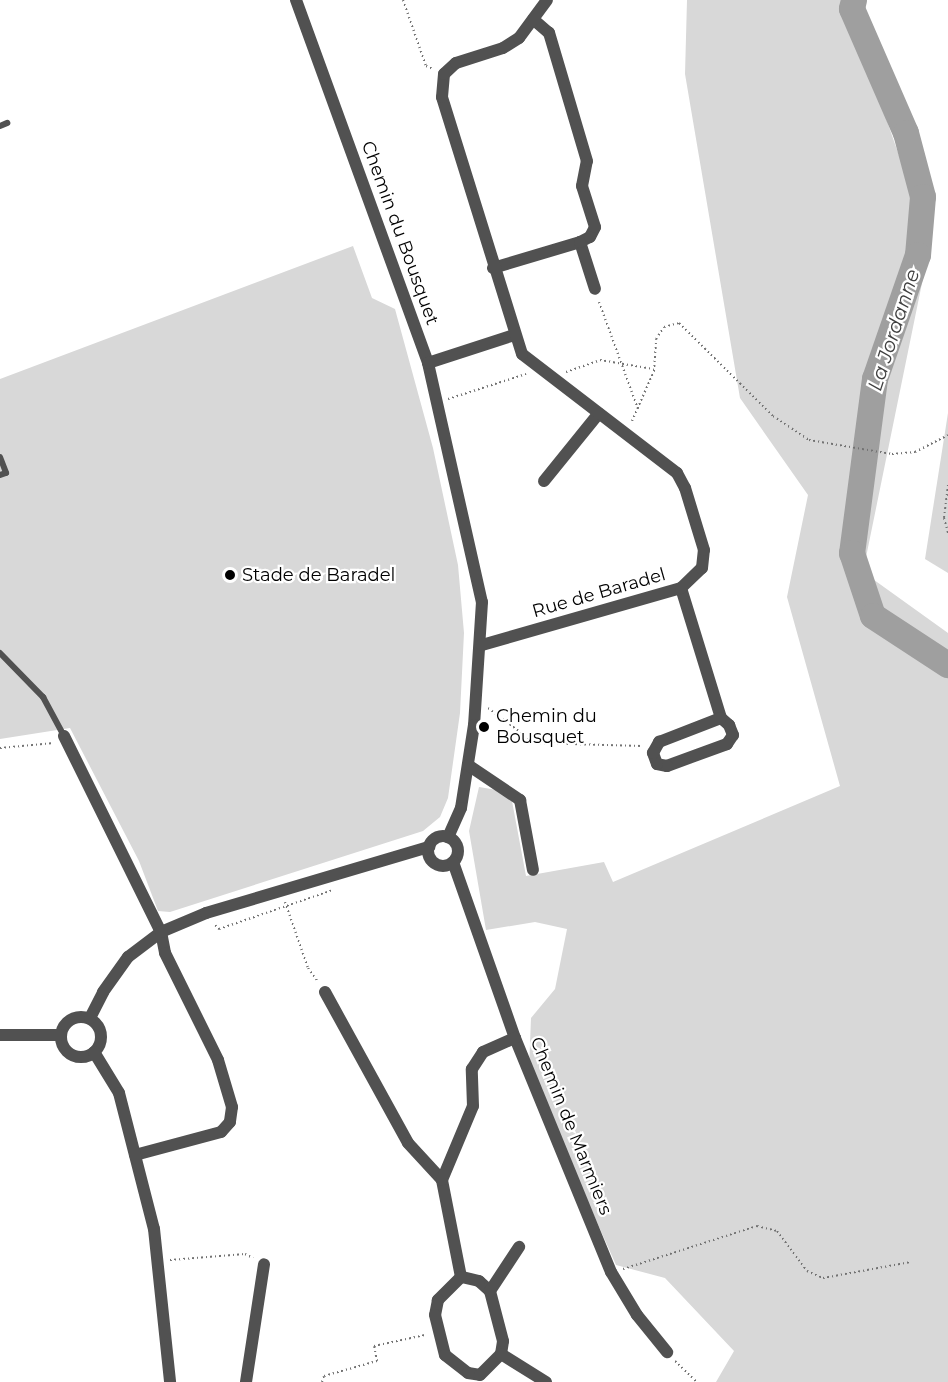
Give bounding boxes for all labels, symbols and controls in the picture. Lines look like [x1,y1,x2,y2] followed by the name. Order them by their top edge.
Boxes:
[357,138,443,328] street label: Chemin du Bousquet
[863,266,925,394] water label: La Jordanne
[242,564,395,586] place label: Stade de Baradel
[530,564,668,622] street label: Rue de Baradel
[223,568,237,582] marker: Stade de Baradel
[496,706,597,748] place label: Chemin du Bousquet
[477,720,491,734] marker: Chemin du Bousquet
[525,1034,617,1218] street label: Chemin de Marmiers

